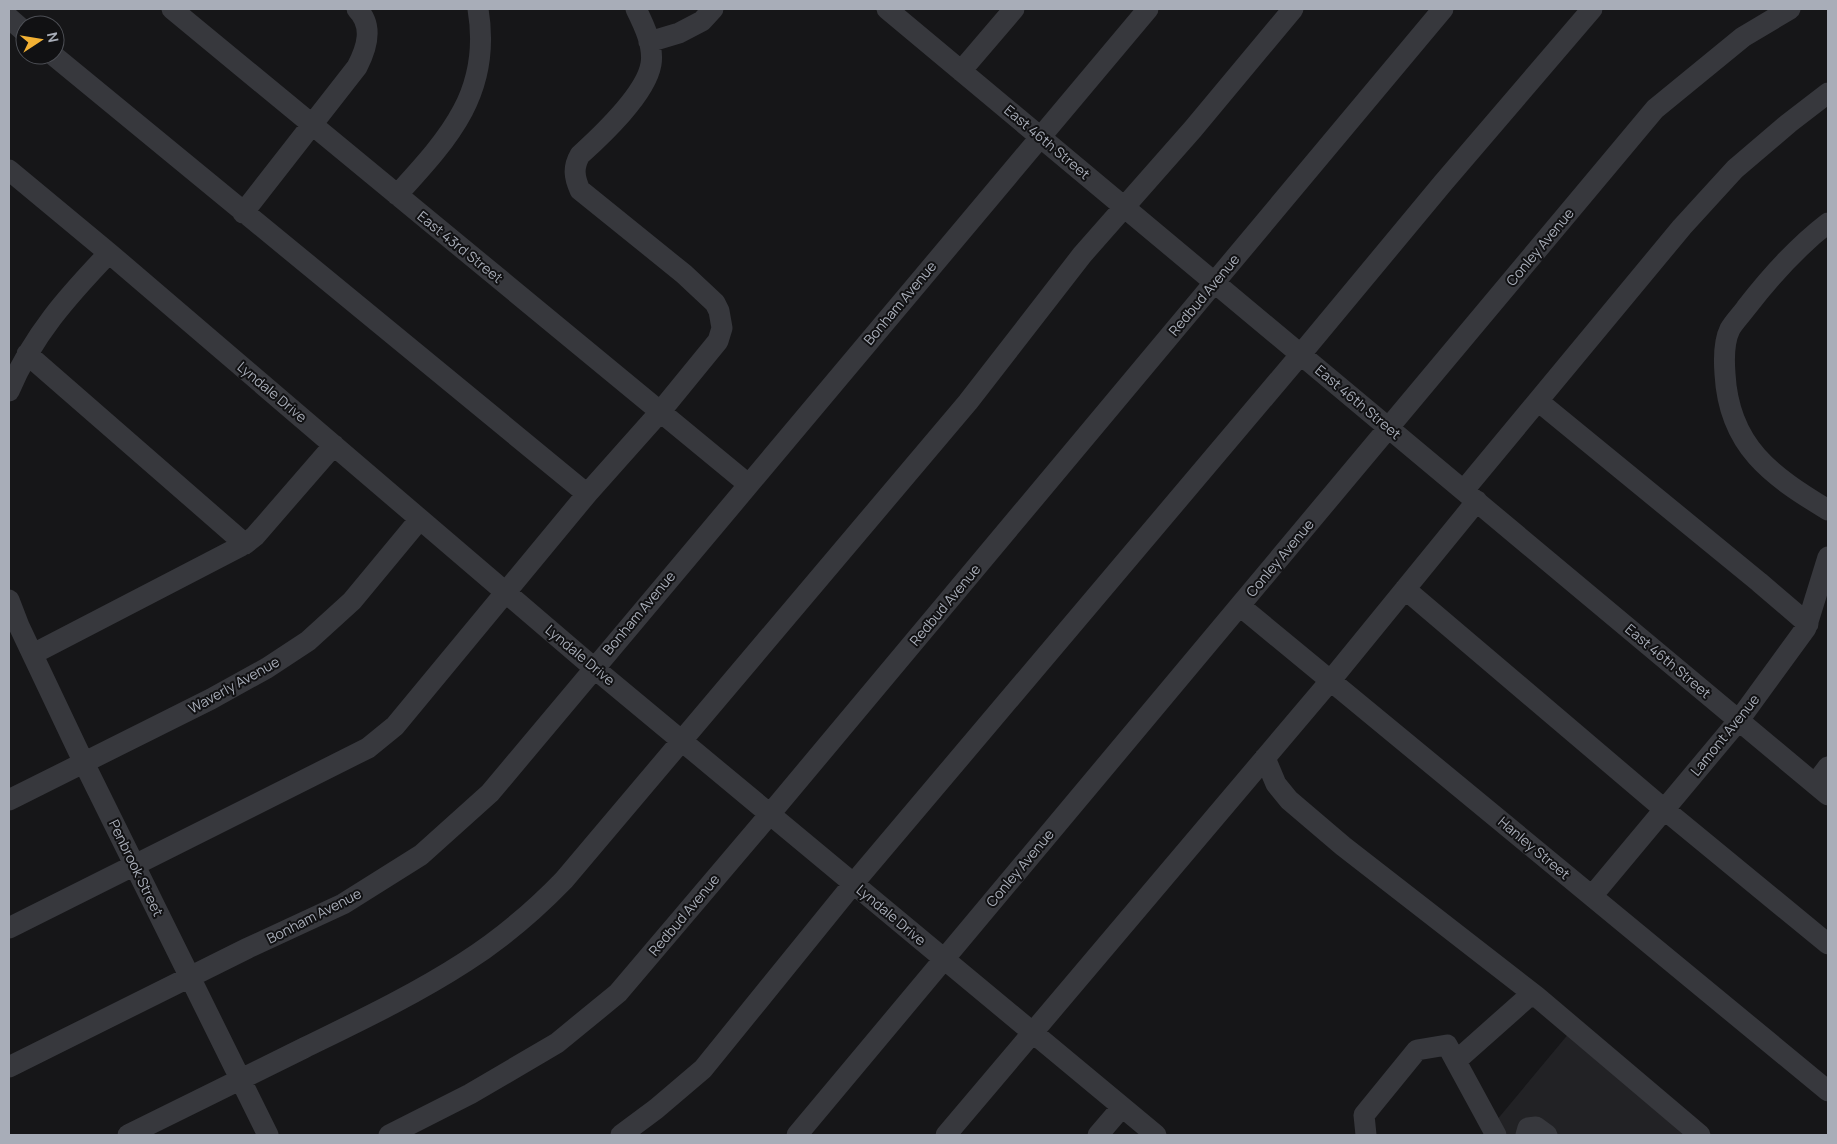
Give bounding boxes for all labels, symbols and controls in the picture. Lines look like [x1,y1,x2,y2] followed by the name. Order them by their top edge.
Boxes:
[15,15,65,65] north arrow
[43,30,64,44] text: N
[1001,100,1094,183] street label: East 46th Street
[1501,204,1578,290] street label: Conley Avenue
[414,206,507,287] street label: East 43rd Street
[1164,250,1243,339] street label: Redbud Avenue
[859,257,940,349] street label: Bonham Avenue
[234,357,311,426] street label: Lyndale Drive
[1312,360,1405,443] street label: East 46th Street
[1241,515,1318,601] street label: Conley Avenue
[905,560,984,649] street label: Redbud Avenue
[598,567,679,659] street label: Bonham Avenue
[1622,619,1715,702] street label: East 46th Street
[542,620,619,689] street label: Lyndale Drive
[185,652,283,717] street label: Waverly Avenue
[1686,690,1763,779] street label: Lamont Avenue
[1494,812,1575,884] street label: Hanley Street
[105,816,168,920] street label: Penbrook Street
[981,825,1058,911] street label: Conley Avenue
[644,870,723,959] street label: Redbud Avenue
[853,880,930,949] street label: Lyndale Drive
[263,884,364,948] street label: Bonham Avenue

